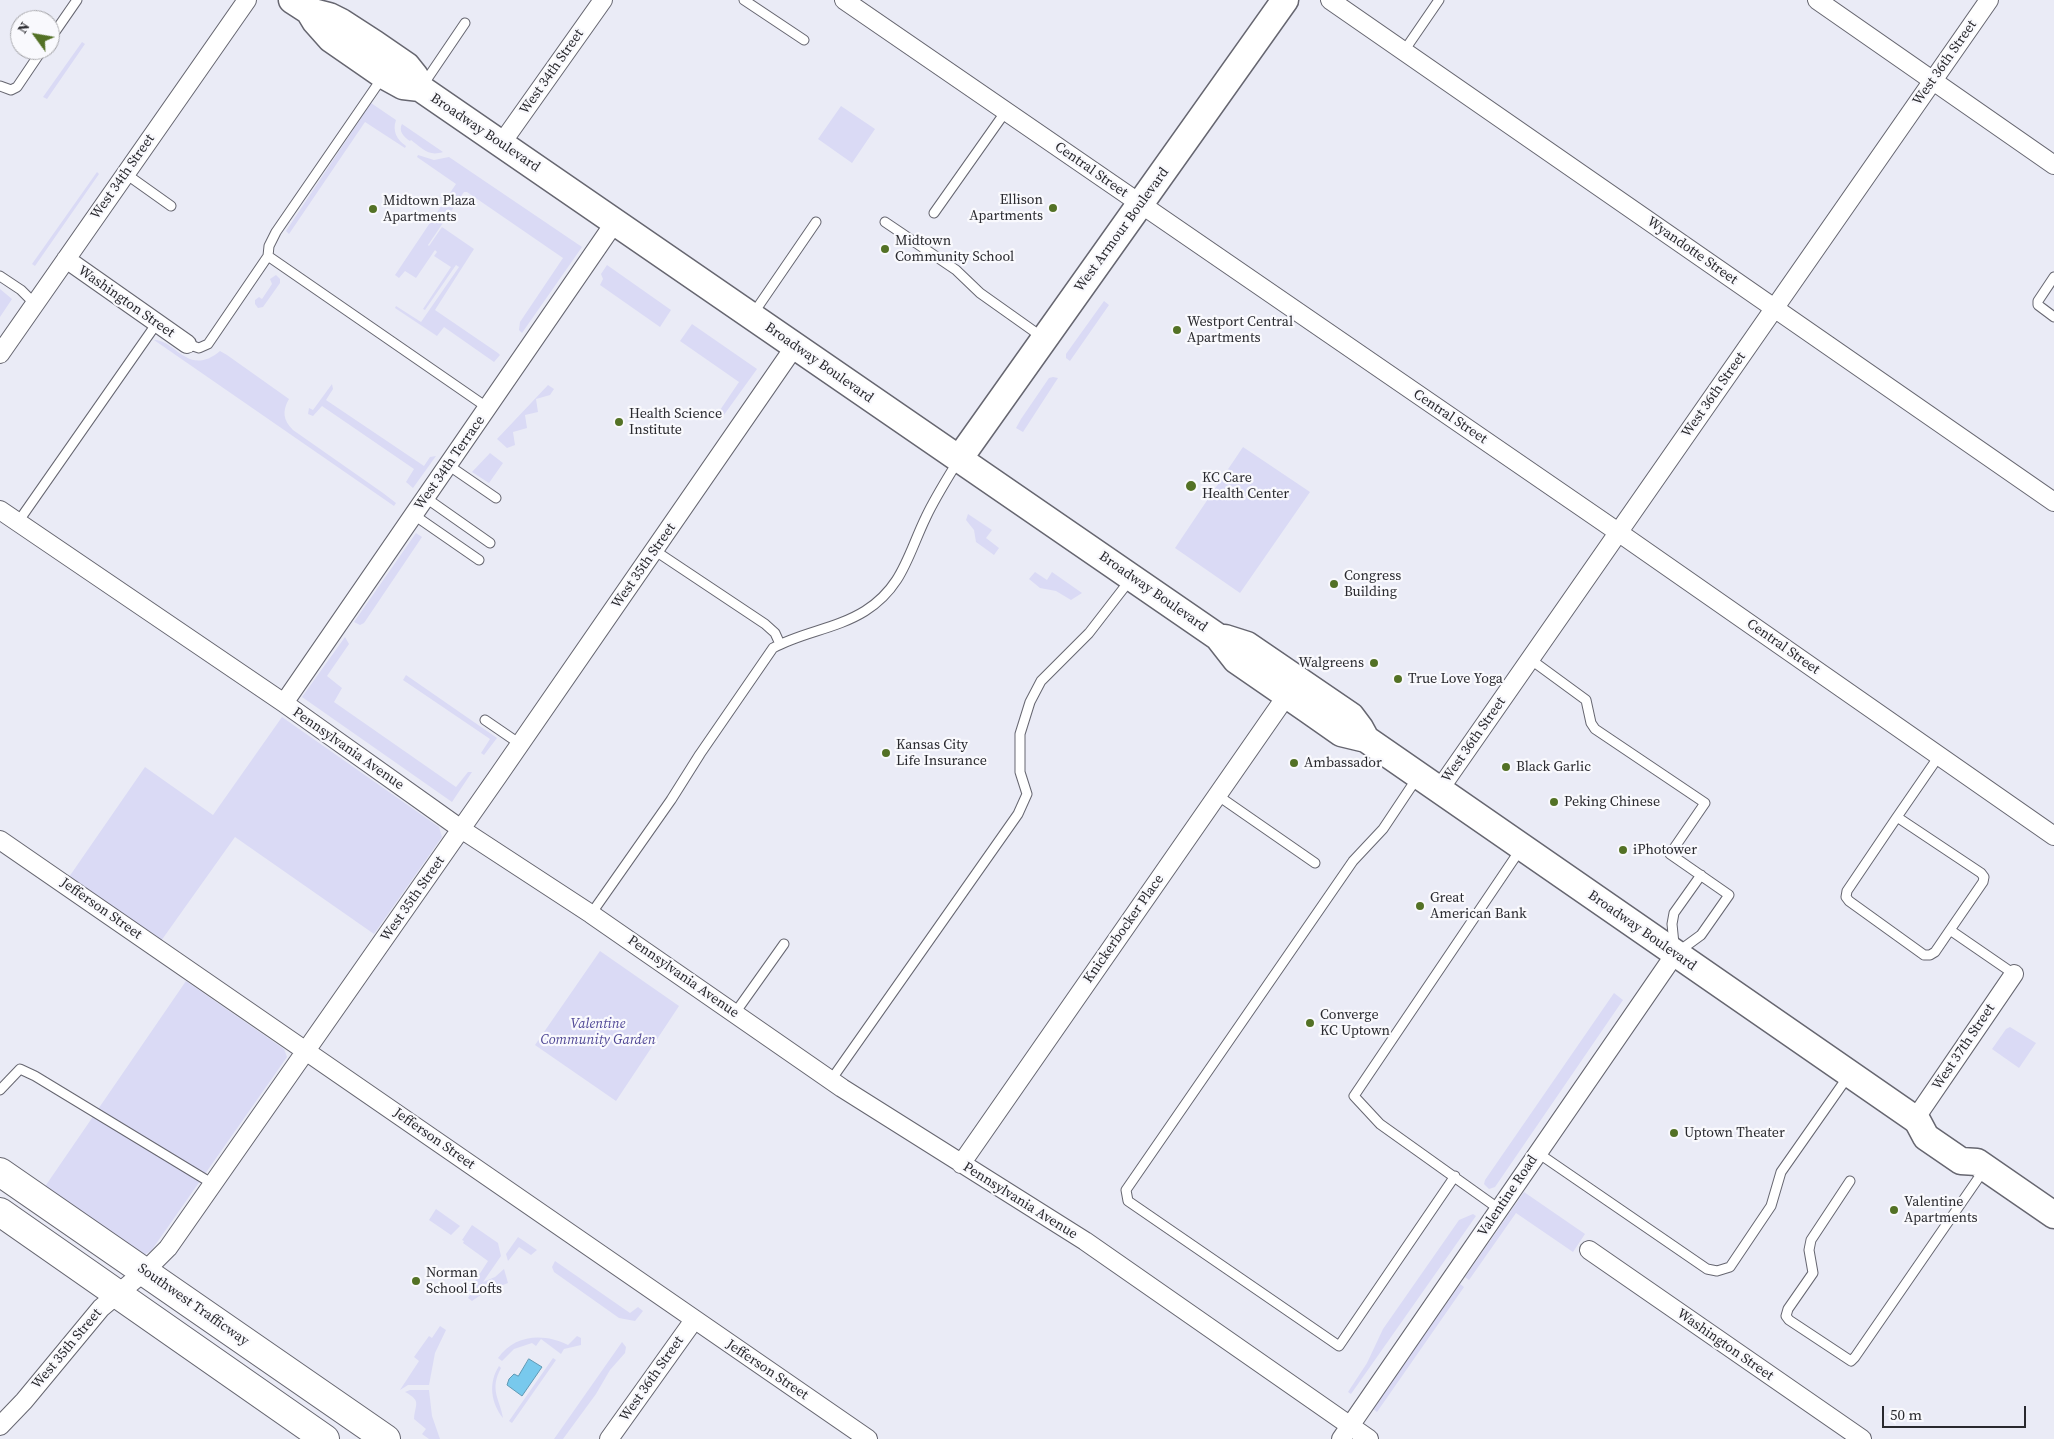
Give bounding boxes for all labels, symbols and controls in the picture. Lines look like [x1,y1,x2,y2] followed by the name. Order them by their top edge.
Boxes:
[10,10,60,60] north arrow
[1909,17,1981,109] street label: West 36th Street
[12,18,34,37] text: N
[516,26,588,118] street label: West 34th Street
[427,90,543,176] street label: Broadway Boulevard
[87,131,159,223] street label: West 34th Street
[1051,139,1131,201] street label: Central Street
[1071,165,1173,295] street label: West Armour Boulevard
[969,192,1043,224] place label: Ellison Apartments
[383,193,475,226] place label: Midtown Plaza Apartments
[1047,202,1059,214] marker: Ellison Apartments
[367,203,379,215] marker: Midtown Plaza Apartments
[1643,214,1741,288] street label: Wyandotte Street
[895,233,1014,266] place label: Midtown Community School
[879,243,891,255] marker: Midtown Community School
[74,262,178,342] street label: Washington Street
[1187,314,1293,347] place label: Westport Central Apartments
[762,319,876,407] street label: Broadway Boulevard
[1171,324,1183,336] marker: Westport Central Apartments
[1678,349,1750,441] street label: West 36th Street
[1410,386,1490,448] street label: Central Street
[629,406,722,438] place label: Health Science Institute
[411,413,489,513] street label: West 34th Terrace
[613,416,625,428] marker: Health Science Institute
[1202,470,1289,502] place label: KC Care Health Center
[1184,479,1198,493] marker: KC Care Health Center
[608,520,680,612] street label: West 35th Street
[1096,548,1210,636] street label: Broadway Boulevard
[1344,568,1401,600] place label: Congress Building
[1328,578,1340,590] marker: Congress Building
[1743,616,1823,678] street label: Central Street
[1298,655,1364,671] place label: Walgreens
[1368,657,1380,669] marker: Walgreens
[1408,671,1503,687] place label: True Love Yoga
[1392,673,1404,685] marker: True Love Yoga
[1438,694,1510,786] street label: West 36th Street
[289,704,407,794] street label: Pennsylvania Avenue
[896,737,987,770] place label: Kansas City Life Insurance
[880,747,892,759] marker: Kansas City Life Insurance
[1304,755,1382,771] place label: Ambassador
[1288,757,1300,769] marker: Ambassador
[1516,759,1591,775] place label: Black Garlic
[1500,761,1512,773] marker: Black Garlic
[1564,794,1660,810] place label: Peking Chinese
[1548,796,1560,808] marker: Peking Chinese
[1633,842,1697,858] place label: iPhotower
[1617,844,1629,856] marker: iPhotower
[377,853,449,945] street label: West 35th Street
[1080,872,1168,986] street label: Knickerbocker Place
[57,875,145,943] street label: Jefferson Street
[1585,887,1699,975] street label: Broadway Boulevard
[1430,890,1527,922] place label: Great American Bank
[1414,900,1426,912] marker: Great American Bank
[624,932,742,1022] street label: Pennsylvania Avenue
[1929,1001,1999,1093] street label: West 37th Street
[1320,1007,1390,1040] place label: Converge KC Uptown
[540,1016,656,1048] park label: Valentine Community Garden
[1304,1017,1316,1029] marker: Converge KC Uptown
[390,1105,478,1173] street label: Jefferson Street
[1684,1125,1785,1141] place label: Uptown Theater
[1668,1127,1680,1139] marker: Uptown Theater
[1475,1152,1541,1240] street label: Valentine Road
[960,1159,1080,1243] street label: Pennsylvania Avenue
[1904,1194,1978,1226] place label: Valentine Apartments
[1888,1204,1900,1216] marker: Valentine Apartments
[134,1260,252,1350] street label: Southwest Trafficway
[426,1265,502,1298] place label: Norman School Lofts
[410,1275,422,1287] marker: Norman School Lofts
[28,1305,106,1393] street label: West 35th Street
[1673,1305,1777,1385] street label: Washington Street
[616,1333,688,1425] street label: West 36th Street
[723,1336,811,1404] street label: Jefferson Street
[1884,1396,2028,1428] scale bar
[1890,1404,1922,1425] text: 50 m

